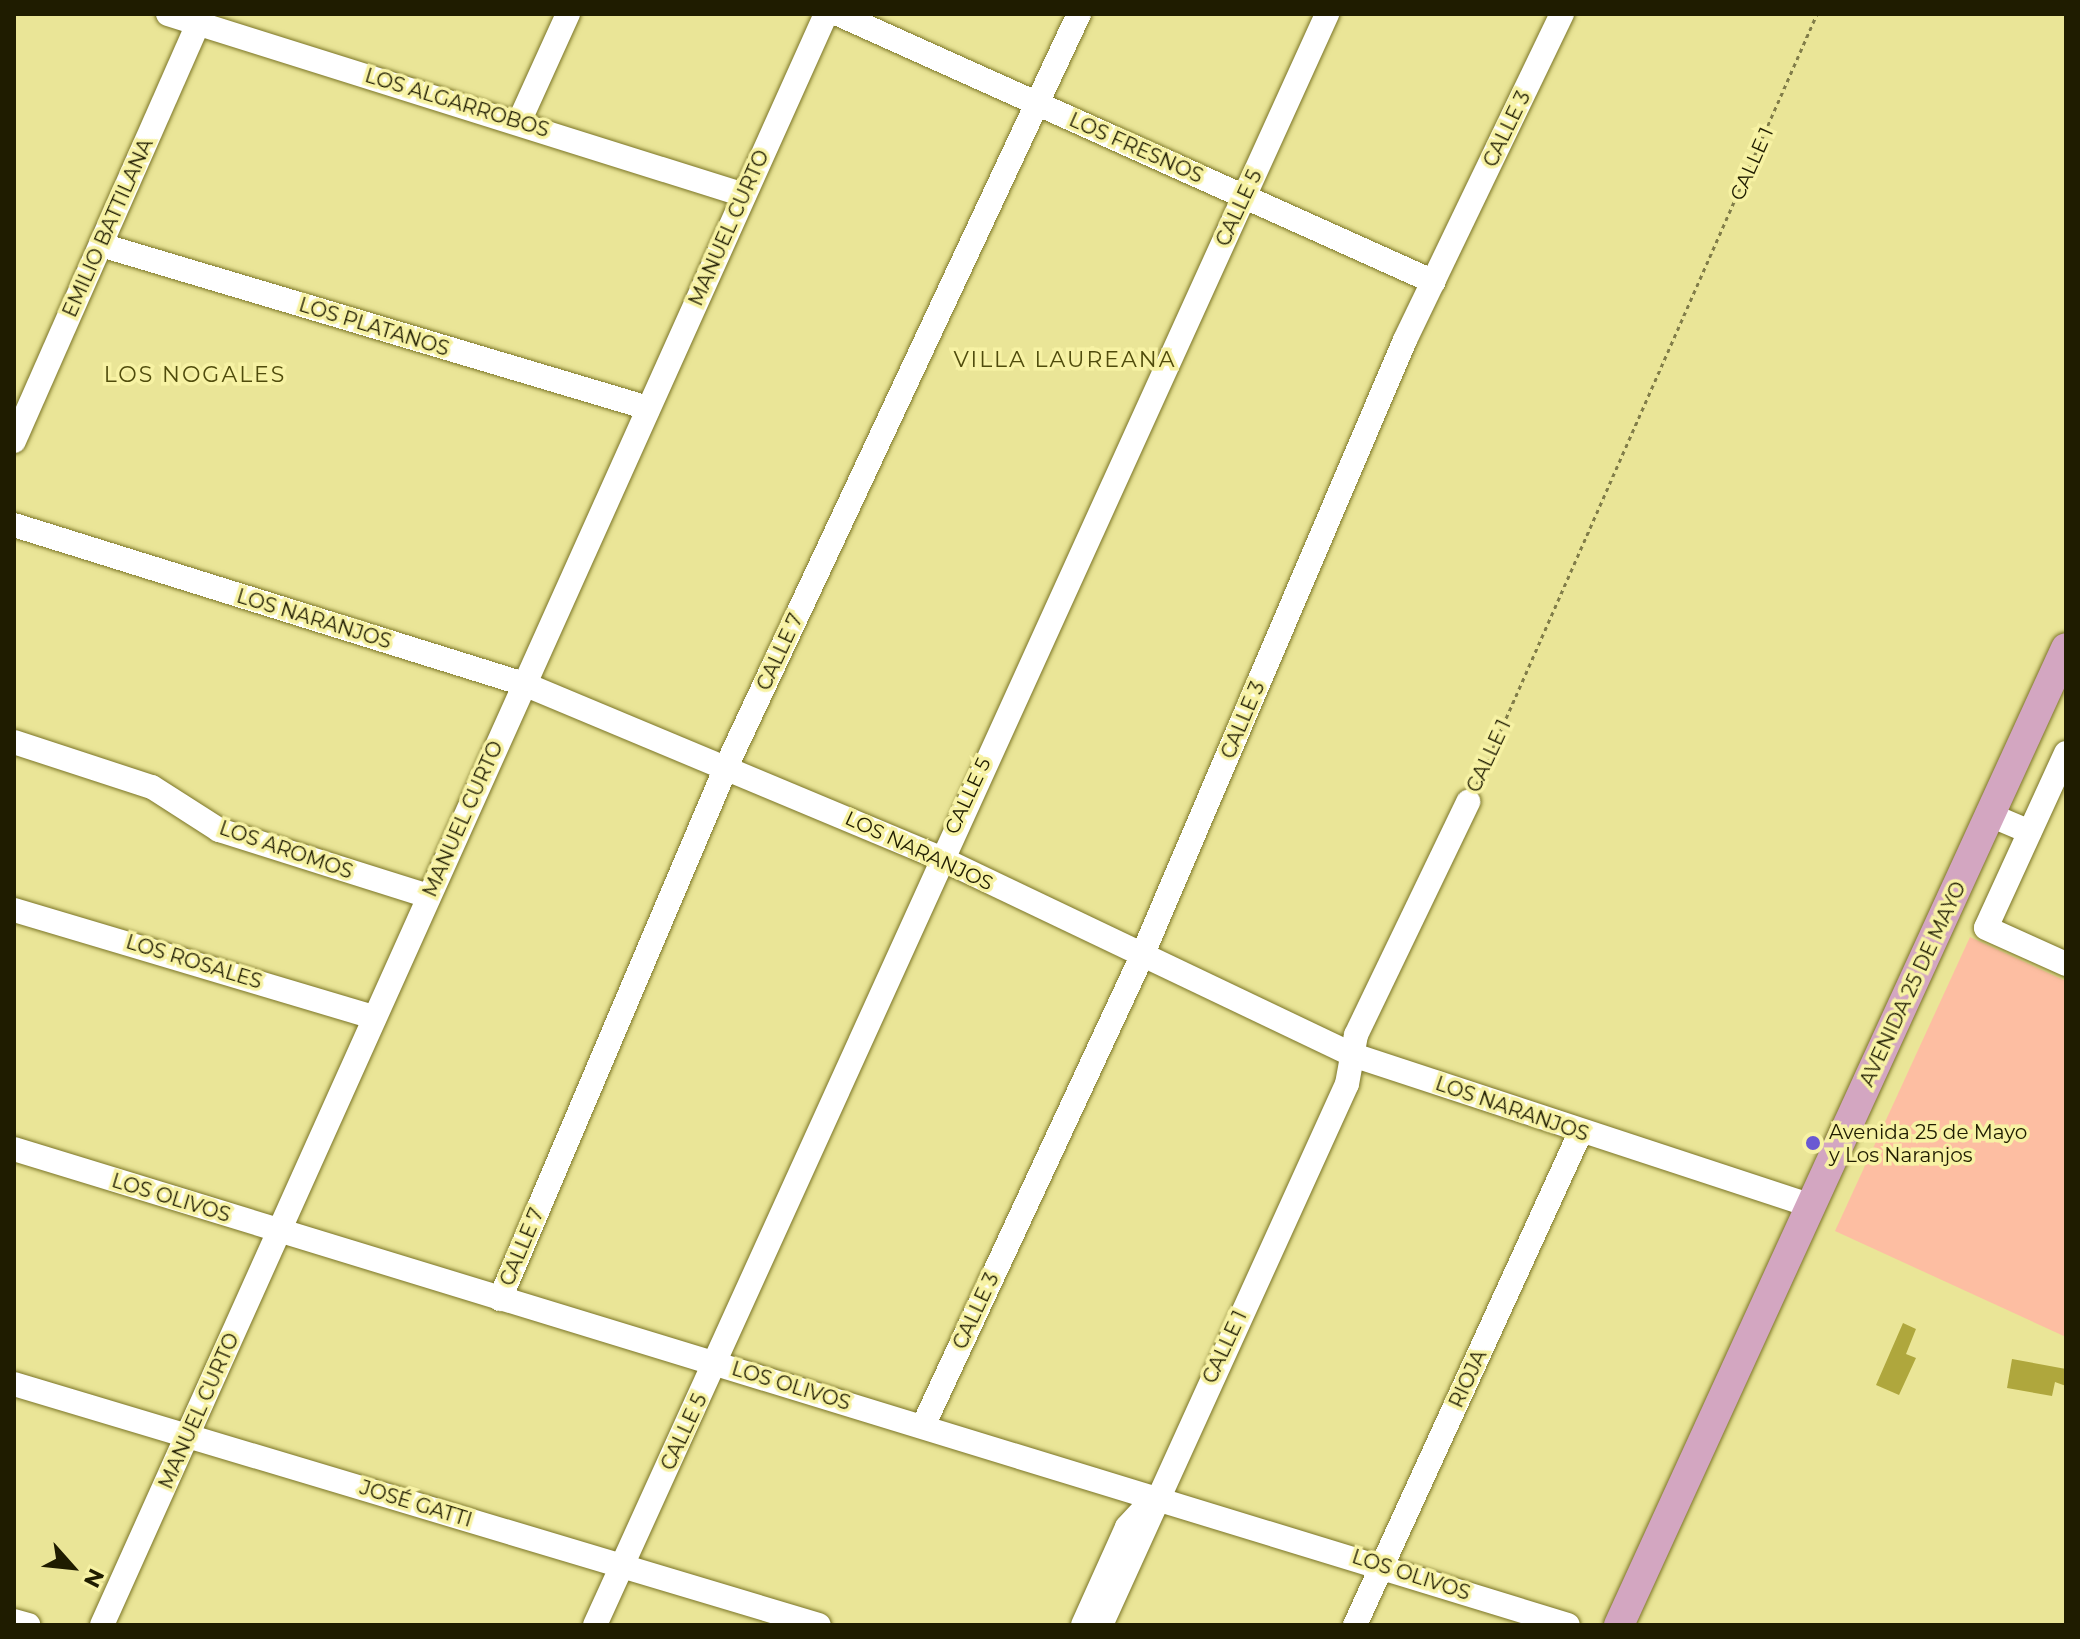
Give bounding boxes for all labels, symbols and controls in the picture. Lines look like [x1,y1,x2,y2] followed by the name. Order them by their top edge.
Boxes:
[362,64,552,142] street label: LOS ALGARROBOS
[1478,87,1536,171] street label: CALLE 3
[1065,108,1207,188] street label: LOS FRESNOS
[1725,124,1779,204] street label: CALLE 1
[58,135,158,321] street label: EMILIO BATTILANA
[684,146,774,310] street label: MANUEL CURTO
[1211,166,1267,250] street label: CALLE 5
[296,293,452,361] street label: LOS PLATANOS
[953,347,1177,373] district label: VILLA LAUREANA
[104,362,286,388] district label: LOS NOGALES
[234,584,394,654] street label: LOS NARANJOS
[752,610,808,694] street label: CALLE 7
[1216,678,1270,762] street label: CALLE 3
[1462,716,1516,796] street label: CALLE 1
[418,737,508,901] street label: MANUEL CURTO
[940,754,996,838] street label: CALLE 5
[841,806,997,896] street label: LOS NARANJOS
[216,816,356,884] street label: LOS AROMOS
[1855,878,1971,1090] street label: AVENIDA 25 DE MAYO
[123,930,265,994] street label: LOS ROSALES
[1432,1072,1592,1146] street label: LOS NARANJOS
[1829,1120,2027,1167] place label: Avenida 25 de Mayo y Los Naranjos
[1804,1134,1822,1152] marker: Avenida 25 de Mayo y Los Naranjos
[109,1169,233,1227] street label: LOS OLIVOS
[495,1205,549,1289] street label: CALLE 7
[948,1269,1004,1353] street label: CALLE 3
[1198,1307,1252,1387] street label: CALLE 1
[154,1329,244,1493] street label: MANUEL CURTO
[1444,1346,1492,1412] street label: RIOJA
[729,1357,853,1415] street label: LOS OLIVOS
[656,1390,712,1474] street label: CALLE 5
[357,1476,475,1532] street label: JOSÉ GATTI
[32,1527,112,1607] north arrow
[1349,1545,1473,1605] street label: LOS OLIVOS
[78,1564,110,1592] text: N

